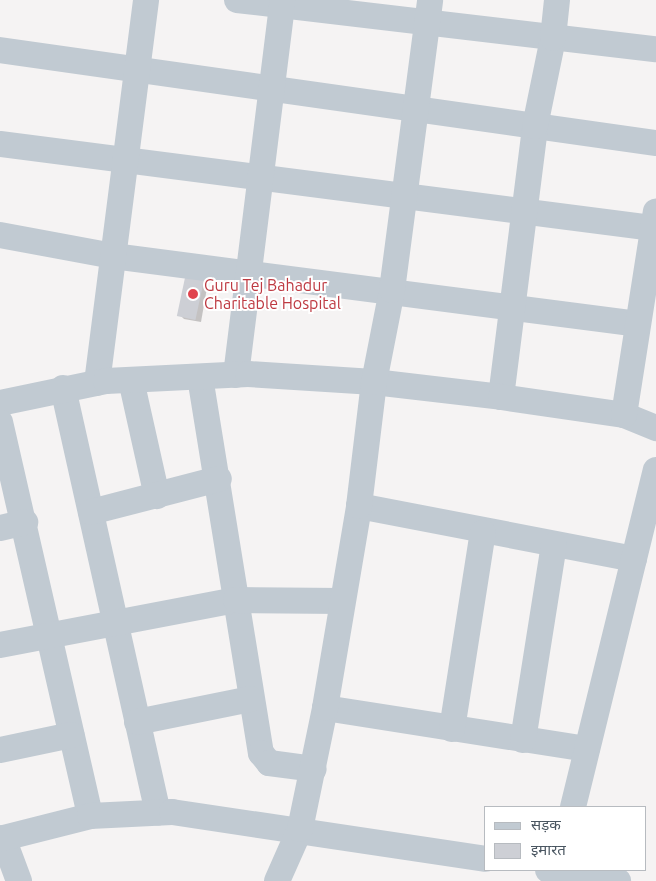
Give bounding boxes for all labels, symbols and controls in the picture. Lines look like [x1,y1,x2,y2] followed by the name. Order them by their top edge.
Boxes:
[204,275,341,313] place label: Guru Tej Bahadur Charitable Hospital
[186,287,200,301] marker: Guru Tej Bahadur Charitable Hospital
[483,806,646,871] legend
[531,816,561,833] text: सड़क
[531,841,566,858] text: इमारत

